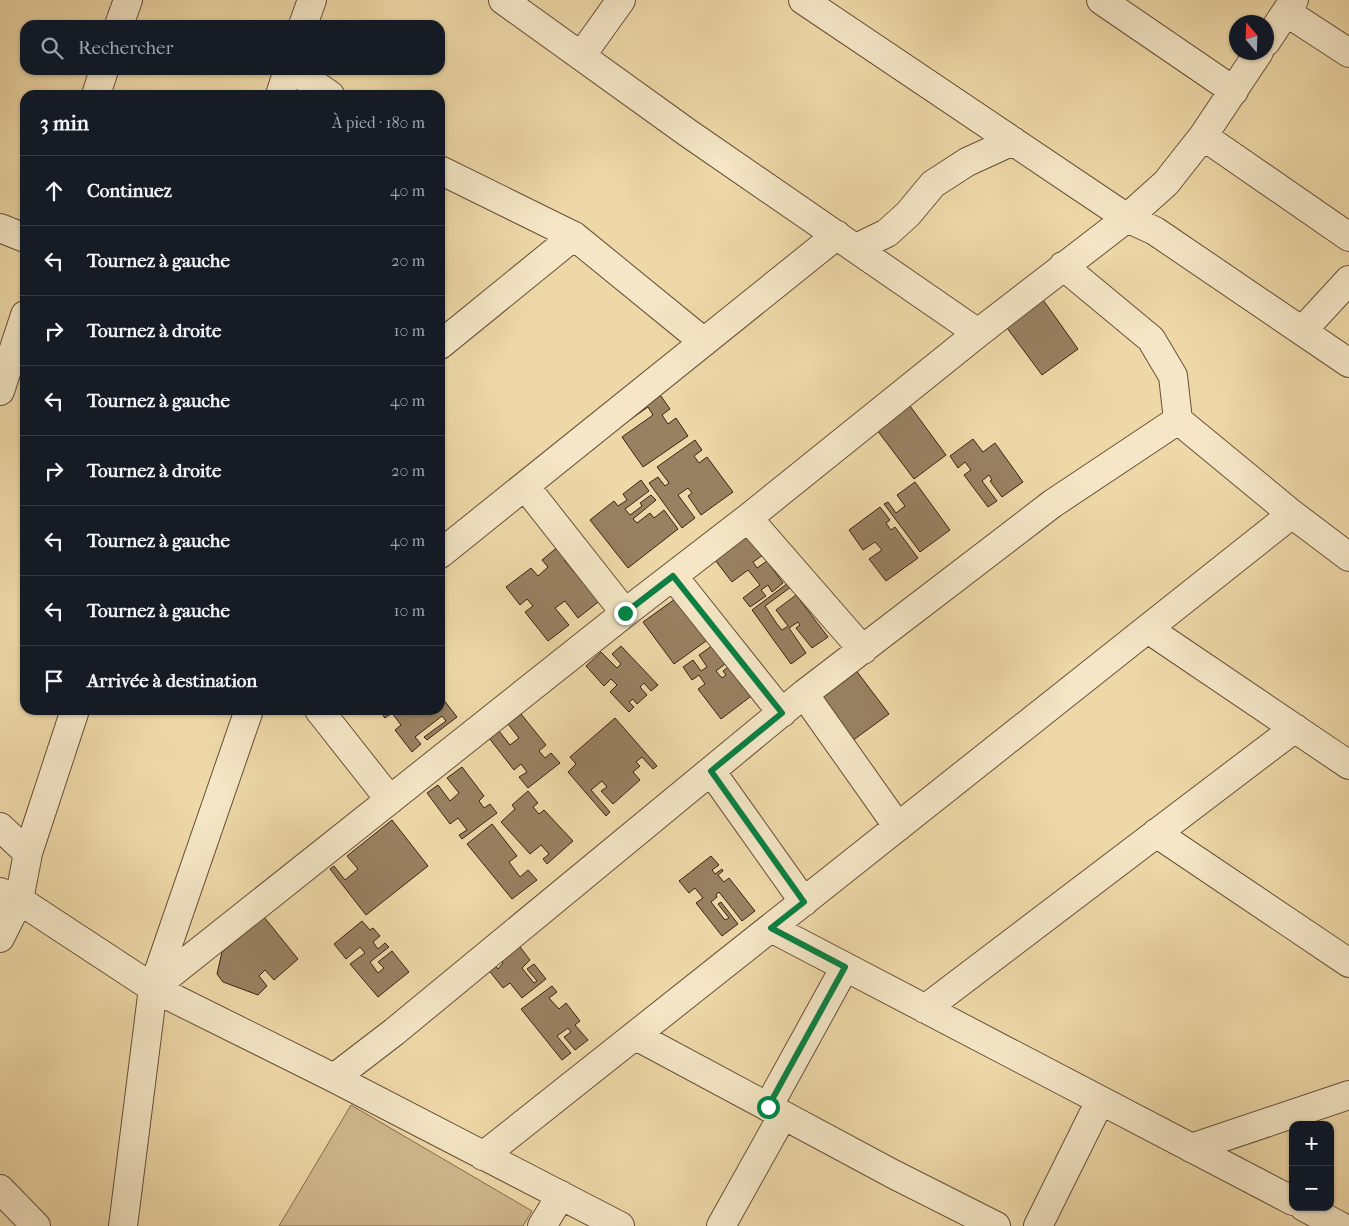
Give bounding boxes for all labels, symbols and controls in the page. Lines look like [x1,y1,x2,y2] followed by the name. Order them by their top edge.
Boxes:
[1229,15,1274,60] north arrow
[20,20,445,75] search box
[38,34,66,62] icon: search
[78,37,174,59] text: Rechercher
[40,111,89,135] text: 3 min
[332,113,425,132] text: À pied · 180 m
[40,177,68,205] icon: ahead
[87,180,172,202] text: Continuez
[390,181,425,200] text: 40 m
[40,247,68,275] icon: left
[87,250,230,272] text: Tournez à gauche
[391,251,425,270] text: 20 m
[40,317,68,345] icon: right
[87,320,221,342] text: Tournez à droite
[394,321,425,340] text: 10 m
[40,387,68,415] icon: left
[87,390,230,412] text: Tournez à gauche
[390,391,425,410] text: 40 m
[40,457,68,485] icon: right
[87,460,221,482] text: Tournez à droite
[391,461,425,480] text: 20 m
[40,527,68,555] icon: left
[87,530,230,552] text: Tournez à gauche
[390,531,425,550] text: 40 m
[40,597,68,625] icon: left
[87,600,230,622] text: Tournez à gauche
[394,601,425,620] text: 10 m
[614,602,637,625] route end
[40,667,68,695] icon: arrive
[87,670,257,692] text: Arrivée à destination
[757,1096,780,1119] route start
[1289,1121,1334,1211] map controls
[1289,1121,1334,1166] button: +
[1289,1166,1334,1211] button: −

